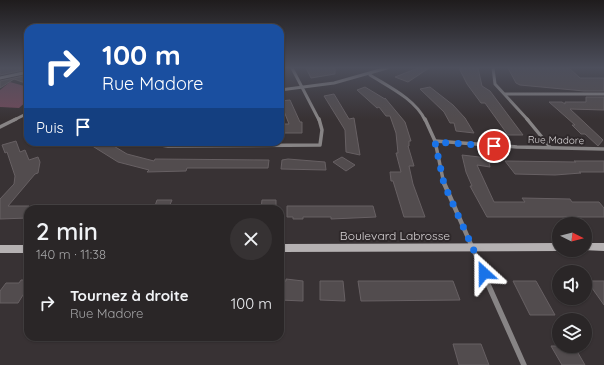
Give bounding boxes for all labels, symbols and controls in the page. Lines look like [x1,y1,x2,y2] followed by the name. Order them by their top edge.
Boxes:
[102,37,181,72] text: 100 m
[36,40,88,92] icon: right
[102,72,203,95] text: Rue Madore
[72,116,94,138] icon: arrive
[36,118,64,137] text: Puis
[477,129,511,163] pin
[528,133,585,147] street label: Rue Madore
[483,135,505,157] icon: arrive
[36,216,98,246] text: 2 min
[552,217,592,257] north arrow
[552,217,592,353] map controls
[230,218,272,260] button: close
[340,228,450,243] street label: Boulevard Labrosse
[36,246,106,262] text: 140 m · 11:38
[463,252,505,294] position arrow
[552,265,592,305] button: sound
[70,286,189,305] text: Tournez à droite
[36,292,58,314] icon: right
[231,294,272,313] text: 100 m
[70,305,143,321] text: Rue Madore
[552,313,592,353] button: layers

